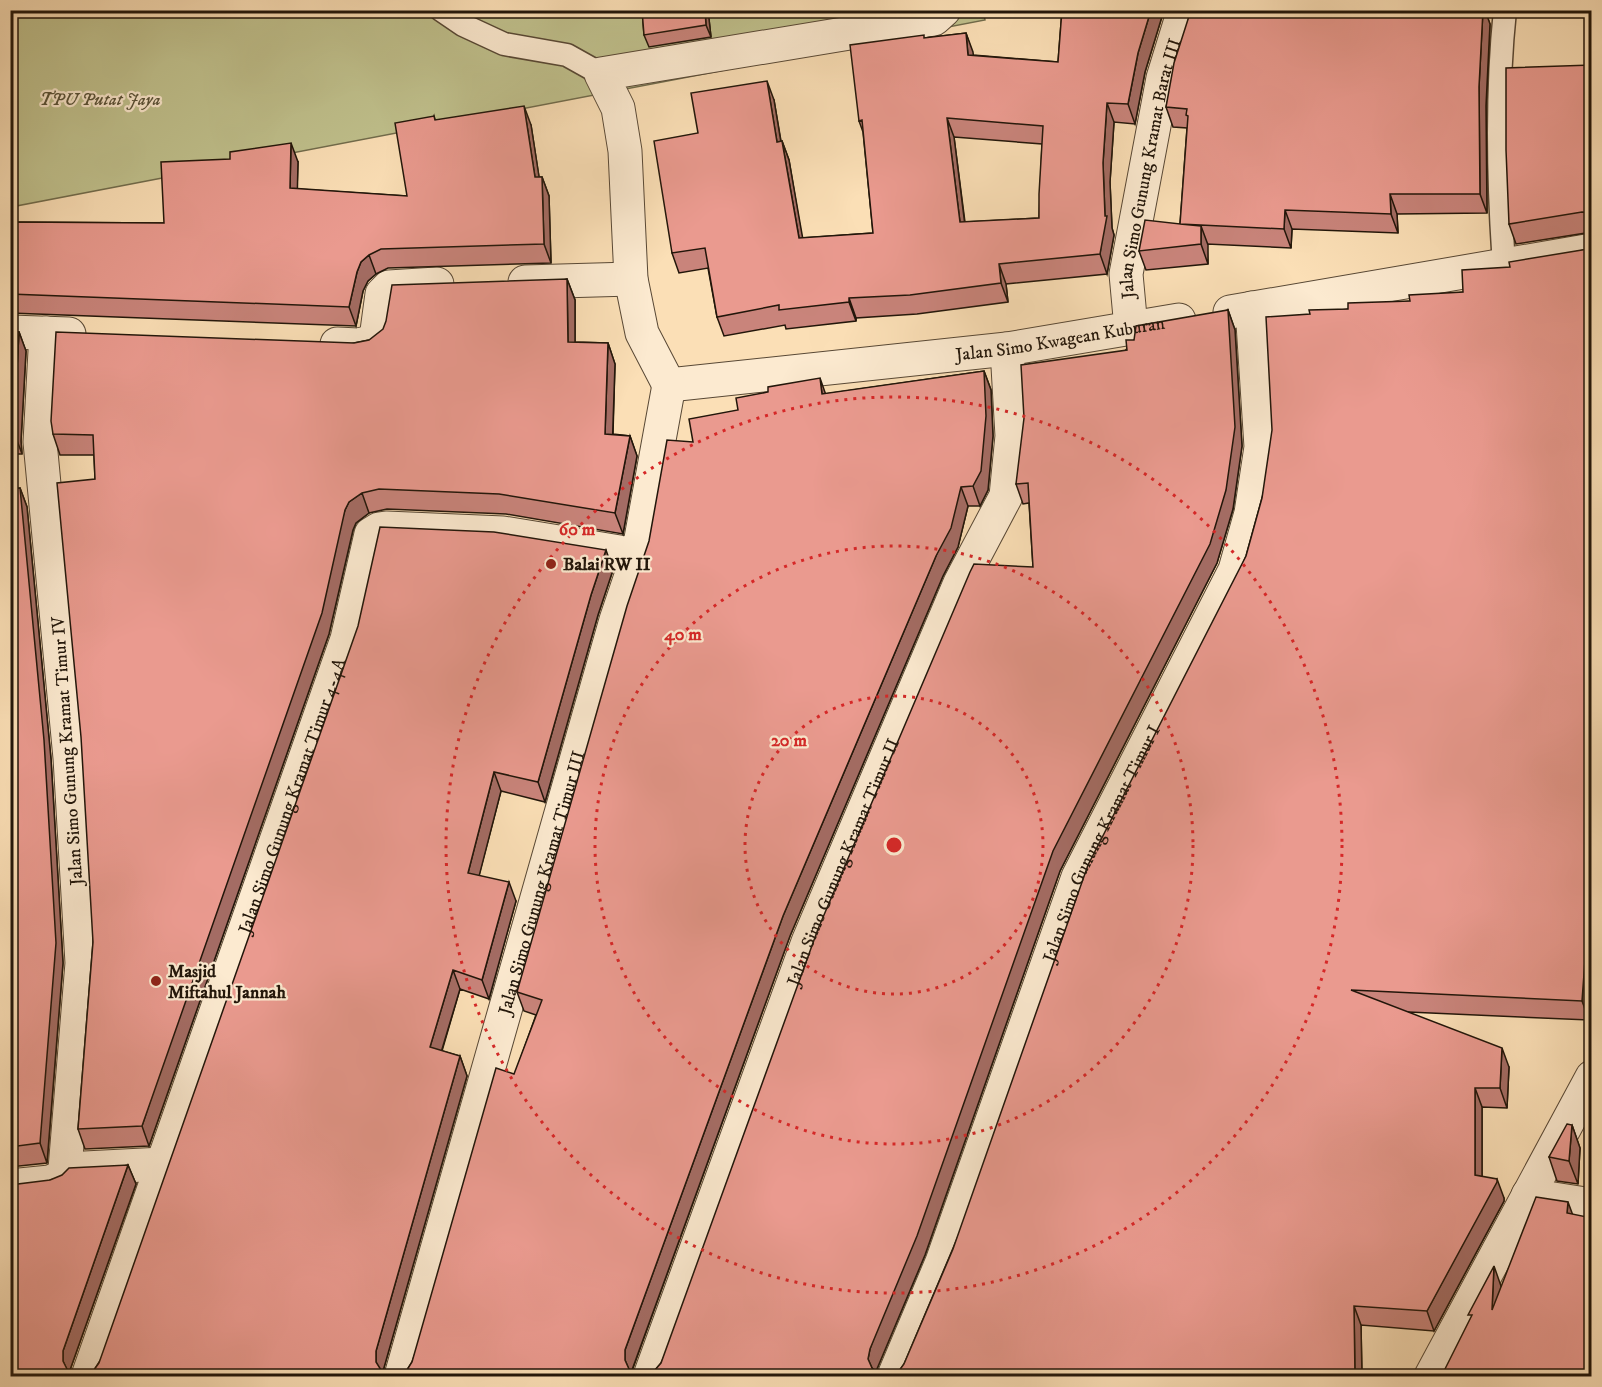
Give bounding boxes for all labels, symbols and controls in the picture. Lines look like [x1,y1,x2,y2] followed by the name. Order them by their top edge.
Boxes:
[1116,36,1187,302] street label: Jalan Simo Gunung Kramat Barat III
[40,89,161,111] park label: TPU Putat Jaya
[953,312,1167,367] street label: Jalan Simo Kwagean Kuburan
[559,519,596,541] text: 60 m
[563,554,651,576] place label: Balai RW II
[544,557,558,571] marker: Balai RW II
[48,615,89,888] street label: Jalan Simo Gunung Kramat Timur IV
[663,624,702,646] text: 40 m
[234,655,352,939] street label: Jalan Simo Gunung Kramat Timur 4-4A
[1038,722,1166,967] street label: Jalan Simo Gunung Kramat Timur I
[771,730,807,752] text: 20 m
[782,735,905,991] street label: Jalan Simo Gunung Kramat Timur II
[494,748,590,1019] street label: Jalan Simo Gunung Kramat Timur III
[884,835,904,855] centre of rings
[168,961,286,1004] place label: Masjid Miftahul Jannah
[149,974,163,988] marker: Masjid Miftahul Jannah

